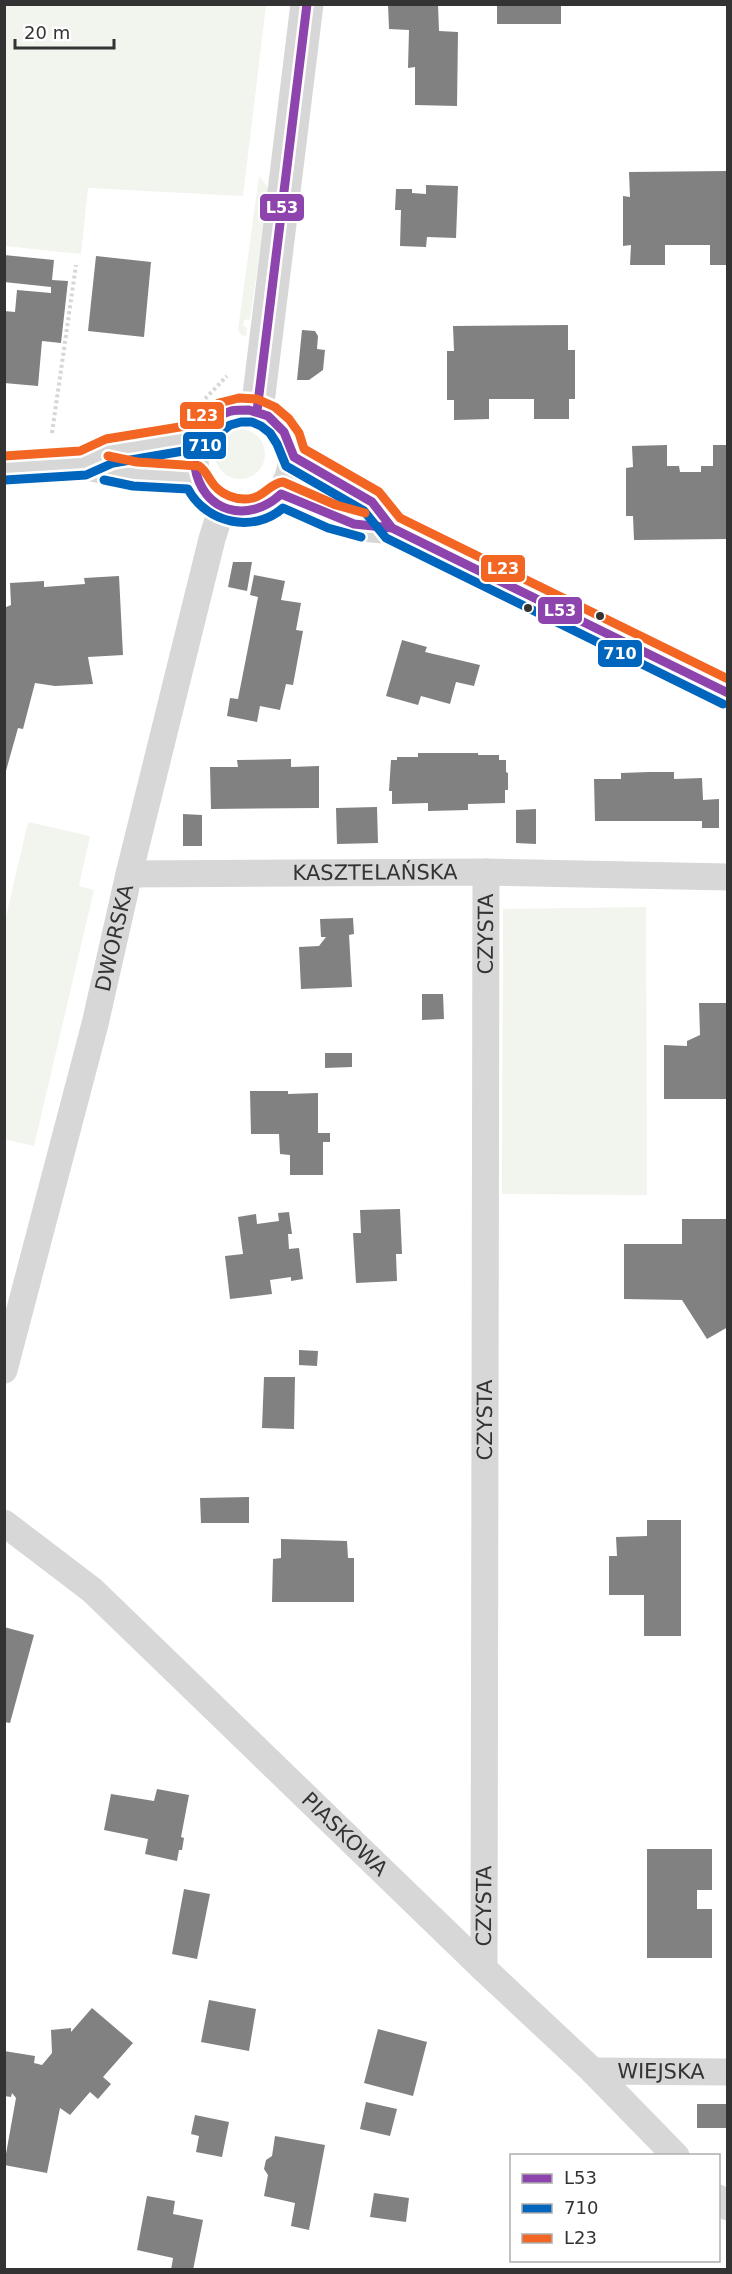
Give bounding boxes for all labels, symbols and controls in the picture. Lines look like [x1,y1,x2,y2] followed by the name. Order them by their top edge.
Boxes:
[15,12,114,50] scale bar
[24,22,70,43] text: 20 m
[259,193,305,222] line badge: L53
[266,198,298,217] text: L53
[179,401,225,430] line badge: L23
[186,406,218,425] text: L23
[182,431,227,460] line badge: 710
[188,436,222,455] text: 710
[480,554,526,583] line badge: L23
[487,559,519,578] text: L23
[537,596,583,625] line badge: L53
[544,601,576,620] text: L53
[522,602,534,614] unlabelled marker
[594,610,606,622] unlabelled marker
[597,639,643,668] line badge: 710
[603,644,637,663] text: 710
[292,859,458,885] street label: KASZTELAŃSKA
[91,881,138,994] street label: DWORSKA
[474,893,498,974] street label: CZYSTA
[473,1379,497,1460] street label: CZYSTA
[297,1787,393,1881] street label: PIASKOWA
[472,1865,496,1946] street label: CZYSTA
[617,2059,705,2084] street label: WIEJSKA
[510,2154,720,2262] legend
[564,2167,597,2188] text: L53
[564,2197,598,2218] text: 710
[564,2227,597,2248] text: L23

